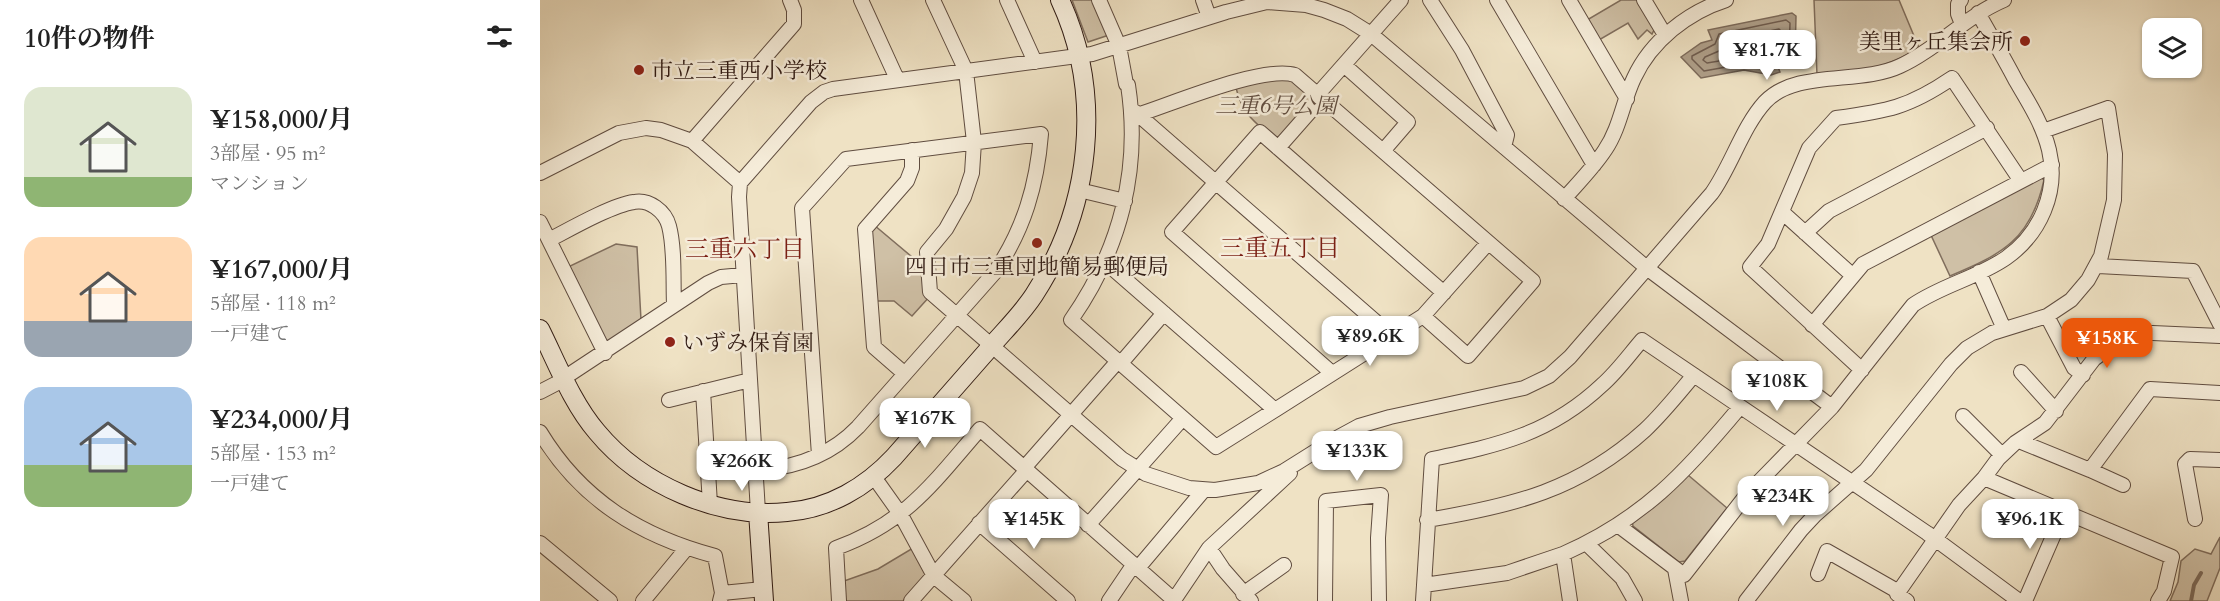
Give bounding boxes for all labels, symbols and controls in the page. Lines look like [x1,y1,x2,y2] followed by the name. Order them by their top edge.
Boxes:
[2142,18,2202,78] map controls
[2142,18,2202,78] button: layers
[483,20,516,53] icon: filters
[24,21,155,56] text: 10件の物件
[1859,27,2013,57] place label: 美里ヶ丘集会所
[1718,30,1816,81] pin: ¥81.7K
[2018,34,2032,48] marker: 美里ヶ丘集会所
[1733,36,1801,63] text: ¥81.7K
[651,56,827,86] place label: 市立三重西小学校
[632,63,646,77] marker: 市立三重西小学校
[1215,91,1340,121] park label: 三重6号公園
[210,102,353,137] text: ¥158,000/月
[72,111,144,183] icon: home
[210,140,326,167] text: 3部屋 · 95 m²
[210,170,309,197] text: マンション
[1220,232,1340,265] district label: 三重五丁目
[685,233,805,266] district label: 三重六丁目
[1030,236,1044,250] marker: 四日市三重団地簡易郵便局
[210,252,353,287] text: ¥167,000/月
[905,252,1169,282] place label: 四日市三重団地簡易郵便局
[72,261,144,333] icon: home
[210,290,336,317] text: 5部屋 · 118 m²
[1321,316,1419,367] pin: ¥89.6K
[2065,318,2149,369] pin: ¥158K
[210,320,290,347] text: 一戸建て
[1336,322,1404,349] text: ¥89.6K
[2076,324,2138,351] text: ¥158K
[682,328,814,358] place label: いずみ保育園
[663,335,677,349] marker: いずみ保育園
[1735,361,1819,412] pin: ¥108K
[1746,367,1808,394] text: ¥108K
[883,398,967,449] pin: ¥167K
[210,402,353,437] text: ¥234,000/月
[894,404,956,431] text: ¥167K
[72,411,144,483] icon: home
[1315,431,1399,482] pin: ¥133K
[1326,437,1388,464] text: ¥133K
[210,440,336,467] text: 5部屋 · 153 m²
[700,441,784,492] pin: ¥266K
[711,447,773,474] text: ¥266K
[210,470,290,497] text: 一戸建て
[1741,476,1825,527] pin: ¥234K
[1752,482,1814,509] text: ¥234K
[992,499,1076,550] pin: ¥145K
[1981,499,2079,550] pin: ¥96.1K
[1003,505,1065,532] text: ¥145K
[1996,505,2064,532] text: ¥96.1K

